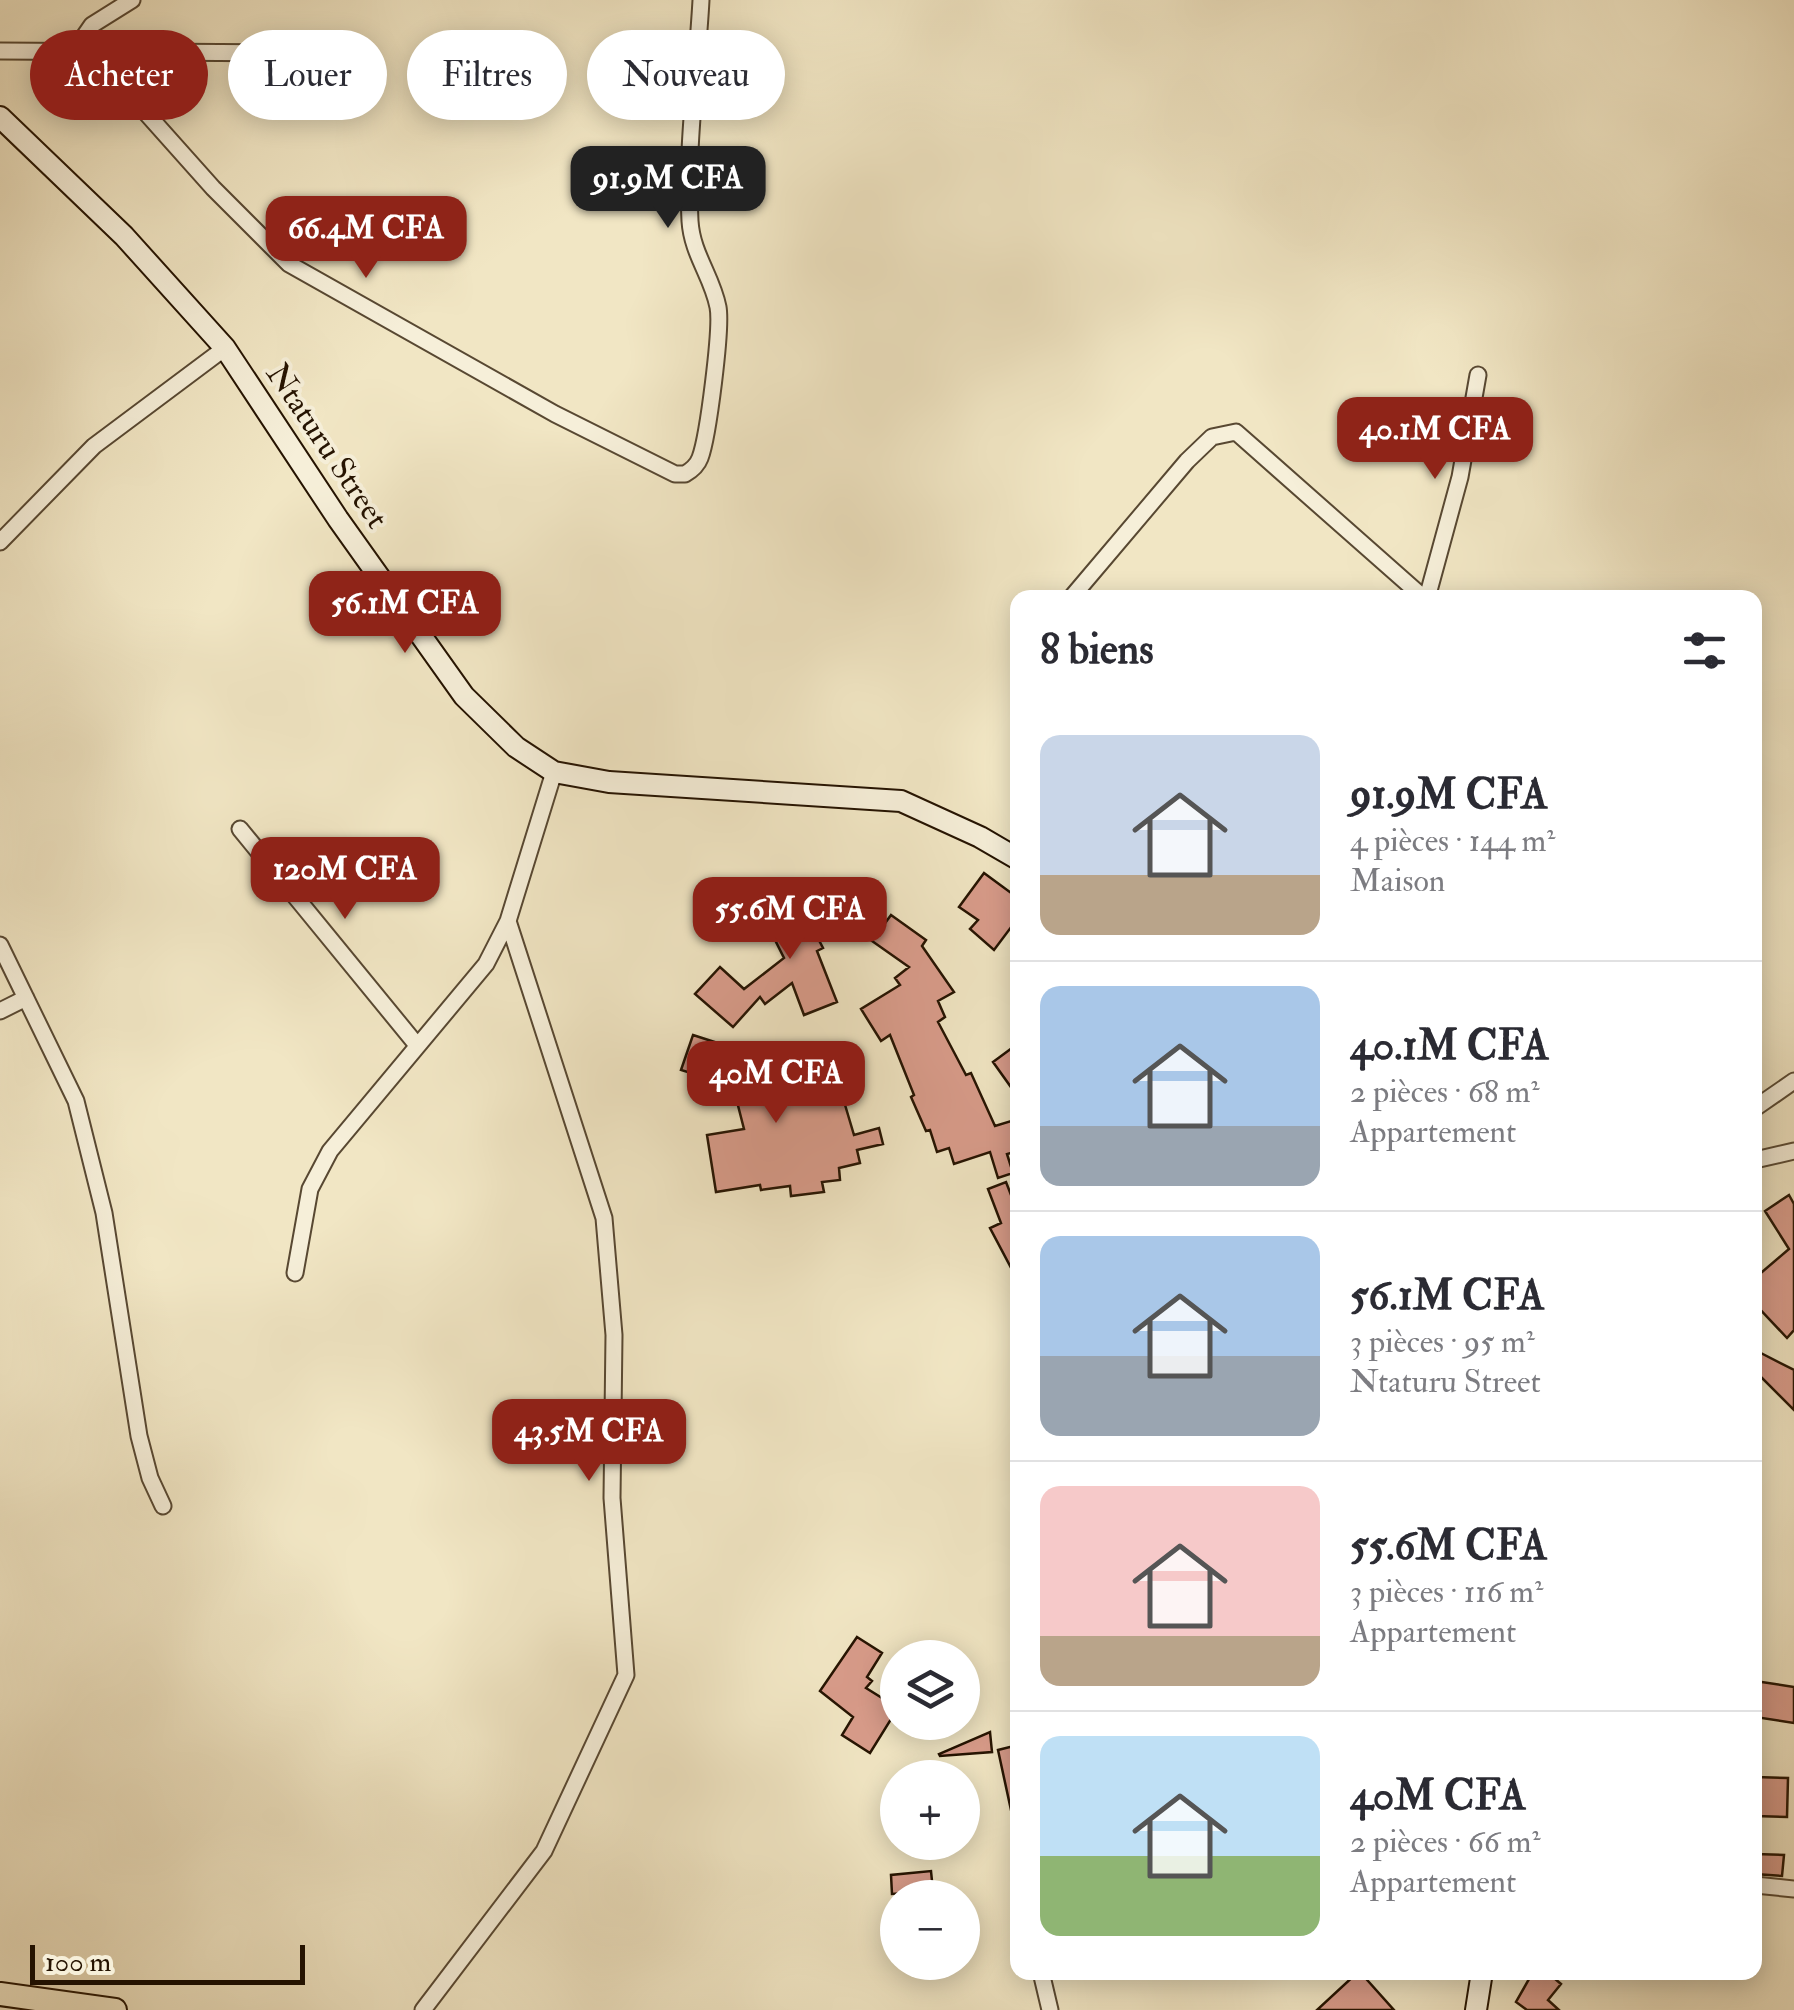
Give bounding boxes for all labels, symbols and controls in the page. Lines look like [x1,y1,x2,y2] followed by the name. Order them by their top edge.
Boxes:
[30,30,208,120] chip: Acheter
[228,30,387,120] chip: Louer
[407,30,567,120] chip: Filtres
[587,30,785,120] chip: Nouveau
[554,146,782,231] pin: 91.9M CFA
[593,158,743,198] text: 91.9M CFA
[252,196,480,281] pin: 66.4M CFA
[288,208,444,248] text: 66.4M CFA
[257,356,397,536] street label: Ntaturu Street
[1321,397,1549,482] pin: 40.1M CFA
[1359,409,1511,449] text: 40.1M CFA
[291,571,519,656] pin: 56.1M CFA
[331,583,479,623] text: 56.1M CFA
[1677,623,1732,678] icon: filters
[1040,624,1154,676] text: 8 biens
[1350,769,1548,821] text: 91.9M CFA
[1120,775,1240,895] icon: home
[1350,821,1555,861] text: 4 pièces · 144 m²
[242,837,448,922] pin: 120M CFA
[273,849,417,889] text: 120M CFA
[1350,861,1445,901] text: Maison
[676,877,904,962] pin: 55.6M CFA
[715,889,865,929] text: 55.6M CFA
[1350,1020,1549,1072] text: 40.1M CFA
[1120,1026,1240,1146] icon: home
[684,1041,868,1126] pin: 40M CFA
[709,1053,843,1093] text: 40M CFA
[1350,1072,1539,1112] text: 2 pièces · 68 m²
[1350,1112,1516,1152] text: Appartement
[1350,1270,1545,1322] text: 56.1M CFA
[1120,1276,1240,1396] icon: home
[1350,1322,1535,1362] text: 3 pièces · 95 m²
[1350,1362,1541,1402] text: Ntaturu Street
[475,1399,703,1484] pin: 43.5M CFA
[514,1411,664,1451] text: 43.5M CFA
[1350,1520,1547,1572] text: 55.6M CFA
[1120,1526,1240,1646] icon: home
[1350,1572,1543,1612] text: 3 pièces · 116 m²
[1350,1612,1516,1652] text: Appartement
[880,1640,980,1980] map controls
[880,1640,980,1740] button: layers
[880,1760,980,1860] button: +
[1350,1770,1526,1822] text: 40M CFA
[1120,1776,1240,1896] icon: home
[1350,1822,1541,1862] text: 2 pièces · 66 m²
[1350,1862,1516,1902] text: Appartement
[880,1880,980,1980] button: −
[30,1940,305,1984] scale bar
[45,1945,111,1980] text: 100 m

